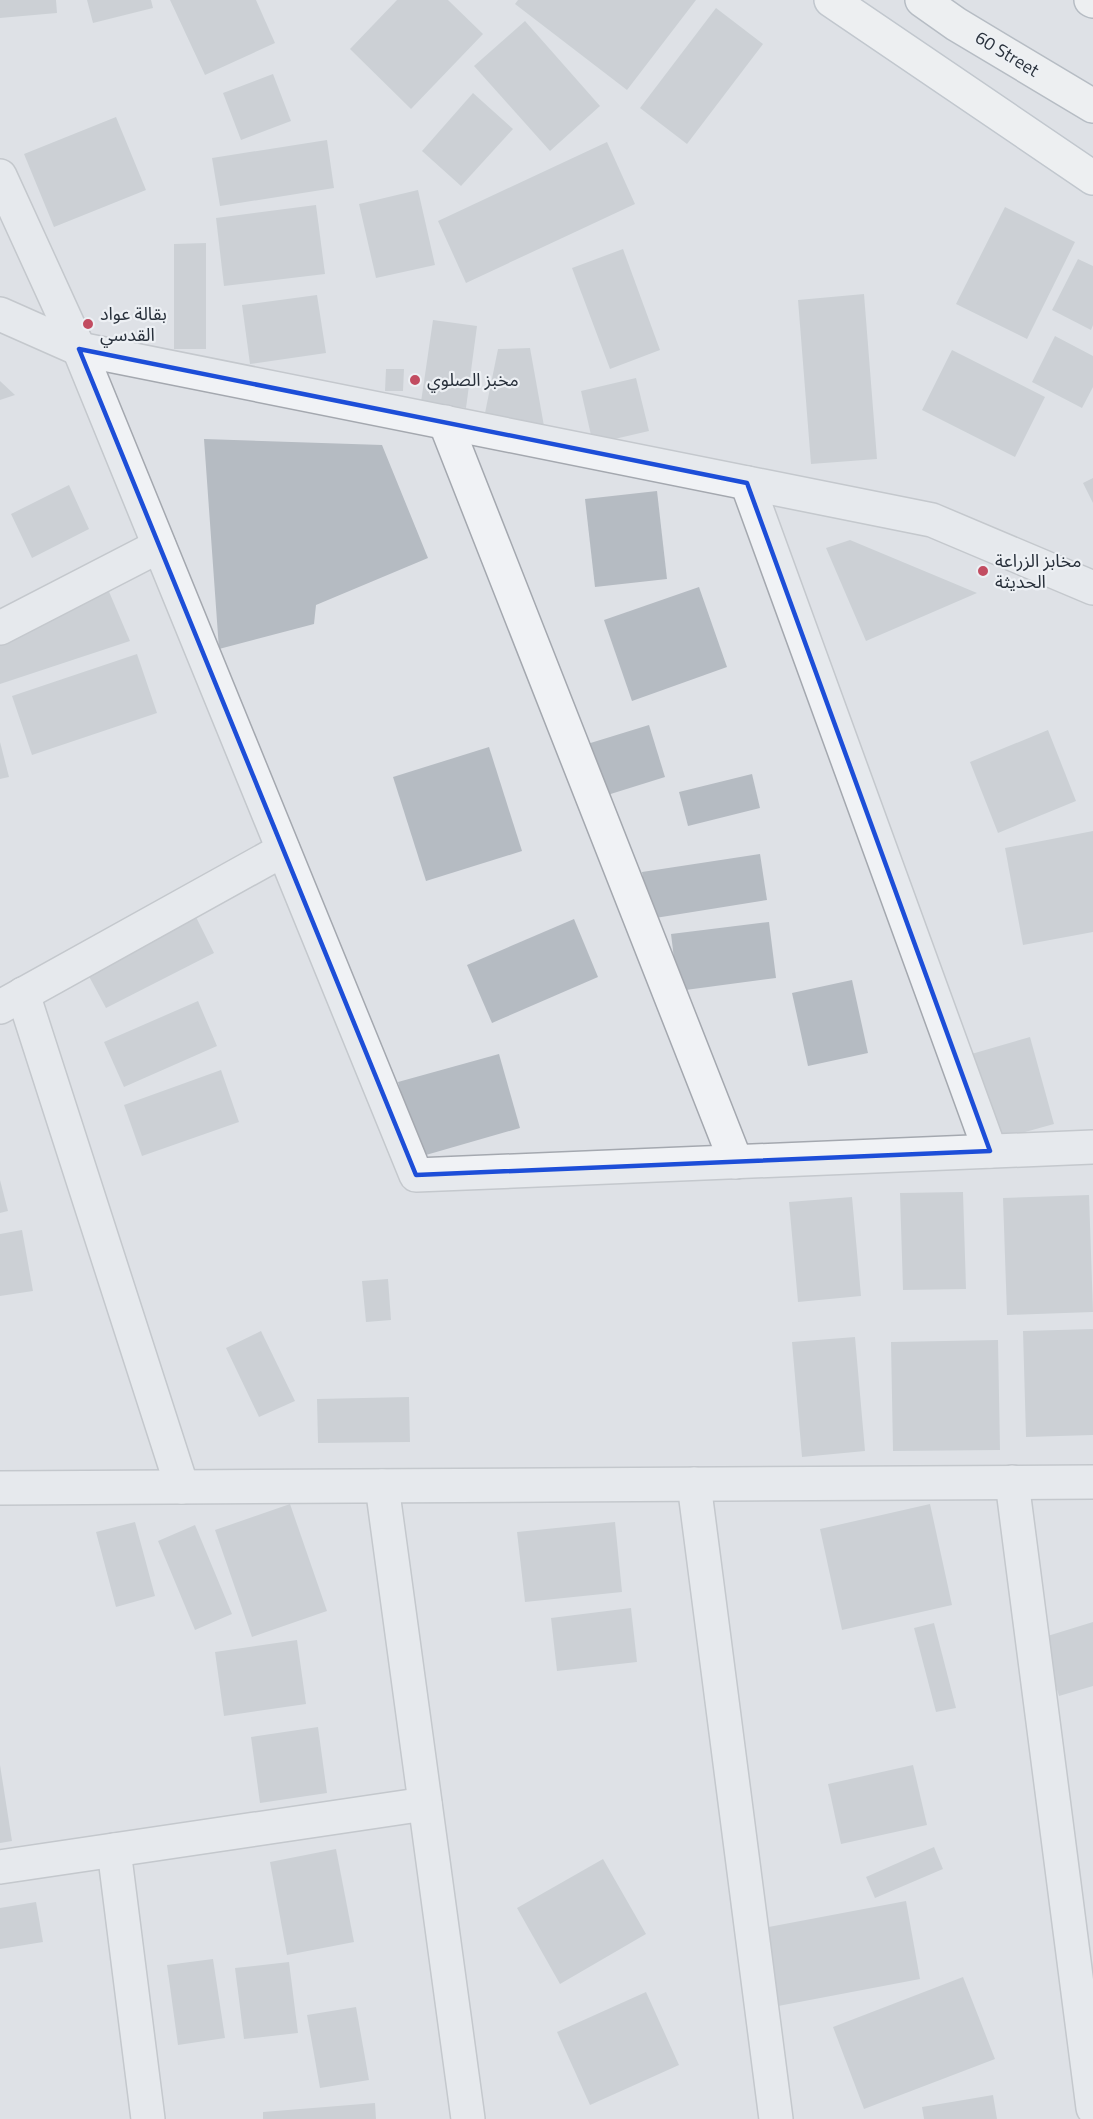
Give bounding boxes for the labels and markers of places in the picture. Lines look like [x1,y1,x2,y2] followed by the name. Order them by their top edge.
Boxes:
[100,300,167,348] place label: بقالة عواد القدسي
[81,317,95,331] marker: بقالة عواد القدسي
[427,366,519,393] place label: مخبز الصلوي
[408,373,422,387] marker: مخبز الصلوي
[995,547,1081,595] place label: مخابز الزراعة الحديثة
[976,564,990,578] marker: مخابز الزراعة الحديثة

